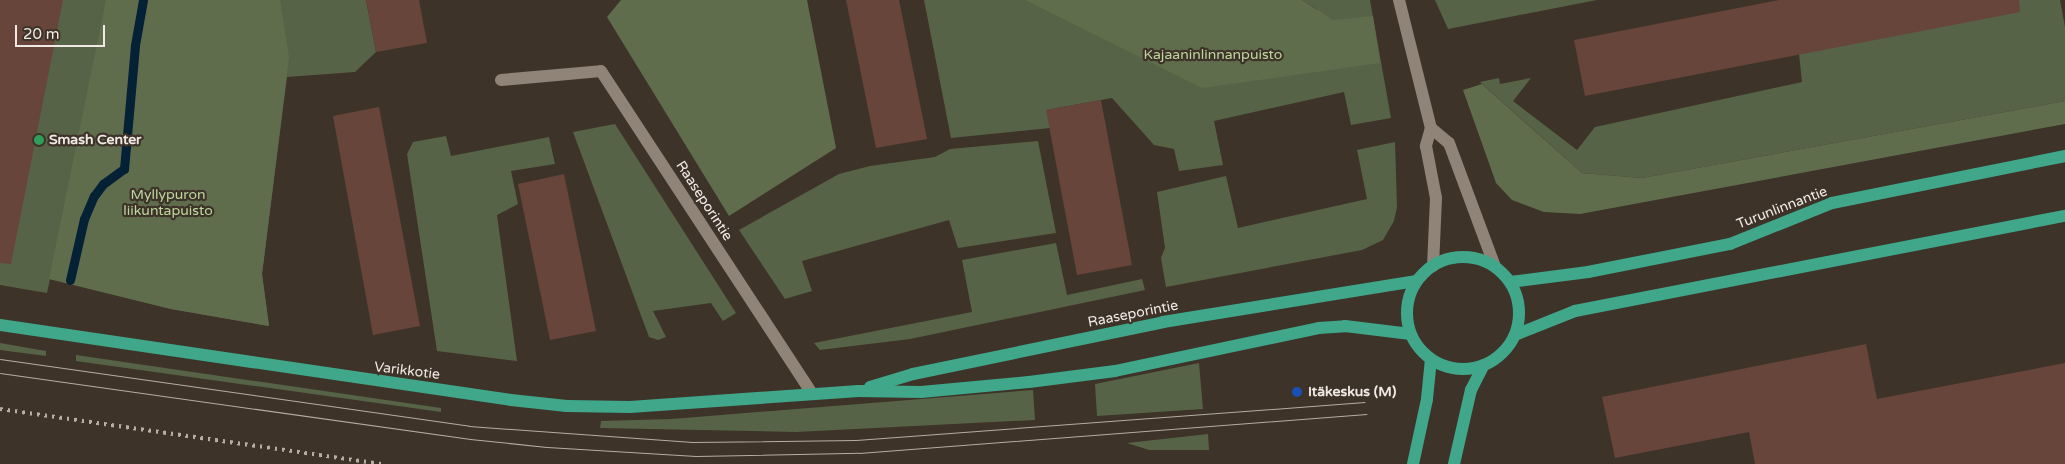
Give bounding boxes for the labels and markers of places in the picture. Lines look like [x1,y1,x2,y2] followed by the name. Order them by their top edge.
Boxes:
[49,132,141,148] place label: Smash Center
[33,134,45,146] marker: Smash Center
[1308,384,1396,400] place label: Itäkeskus (M)
[1290,385,1304,399] marker: Itäkeskus (M)

